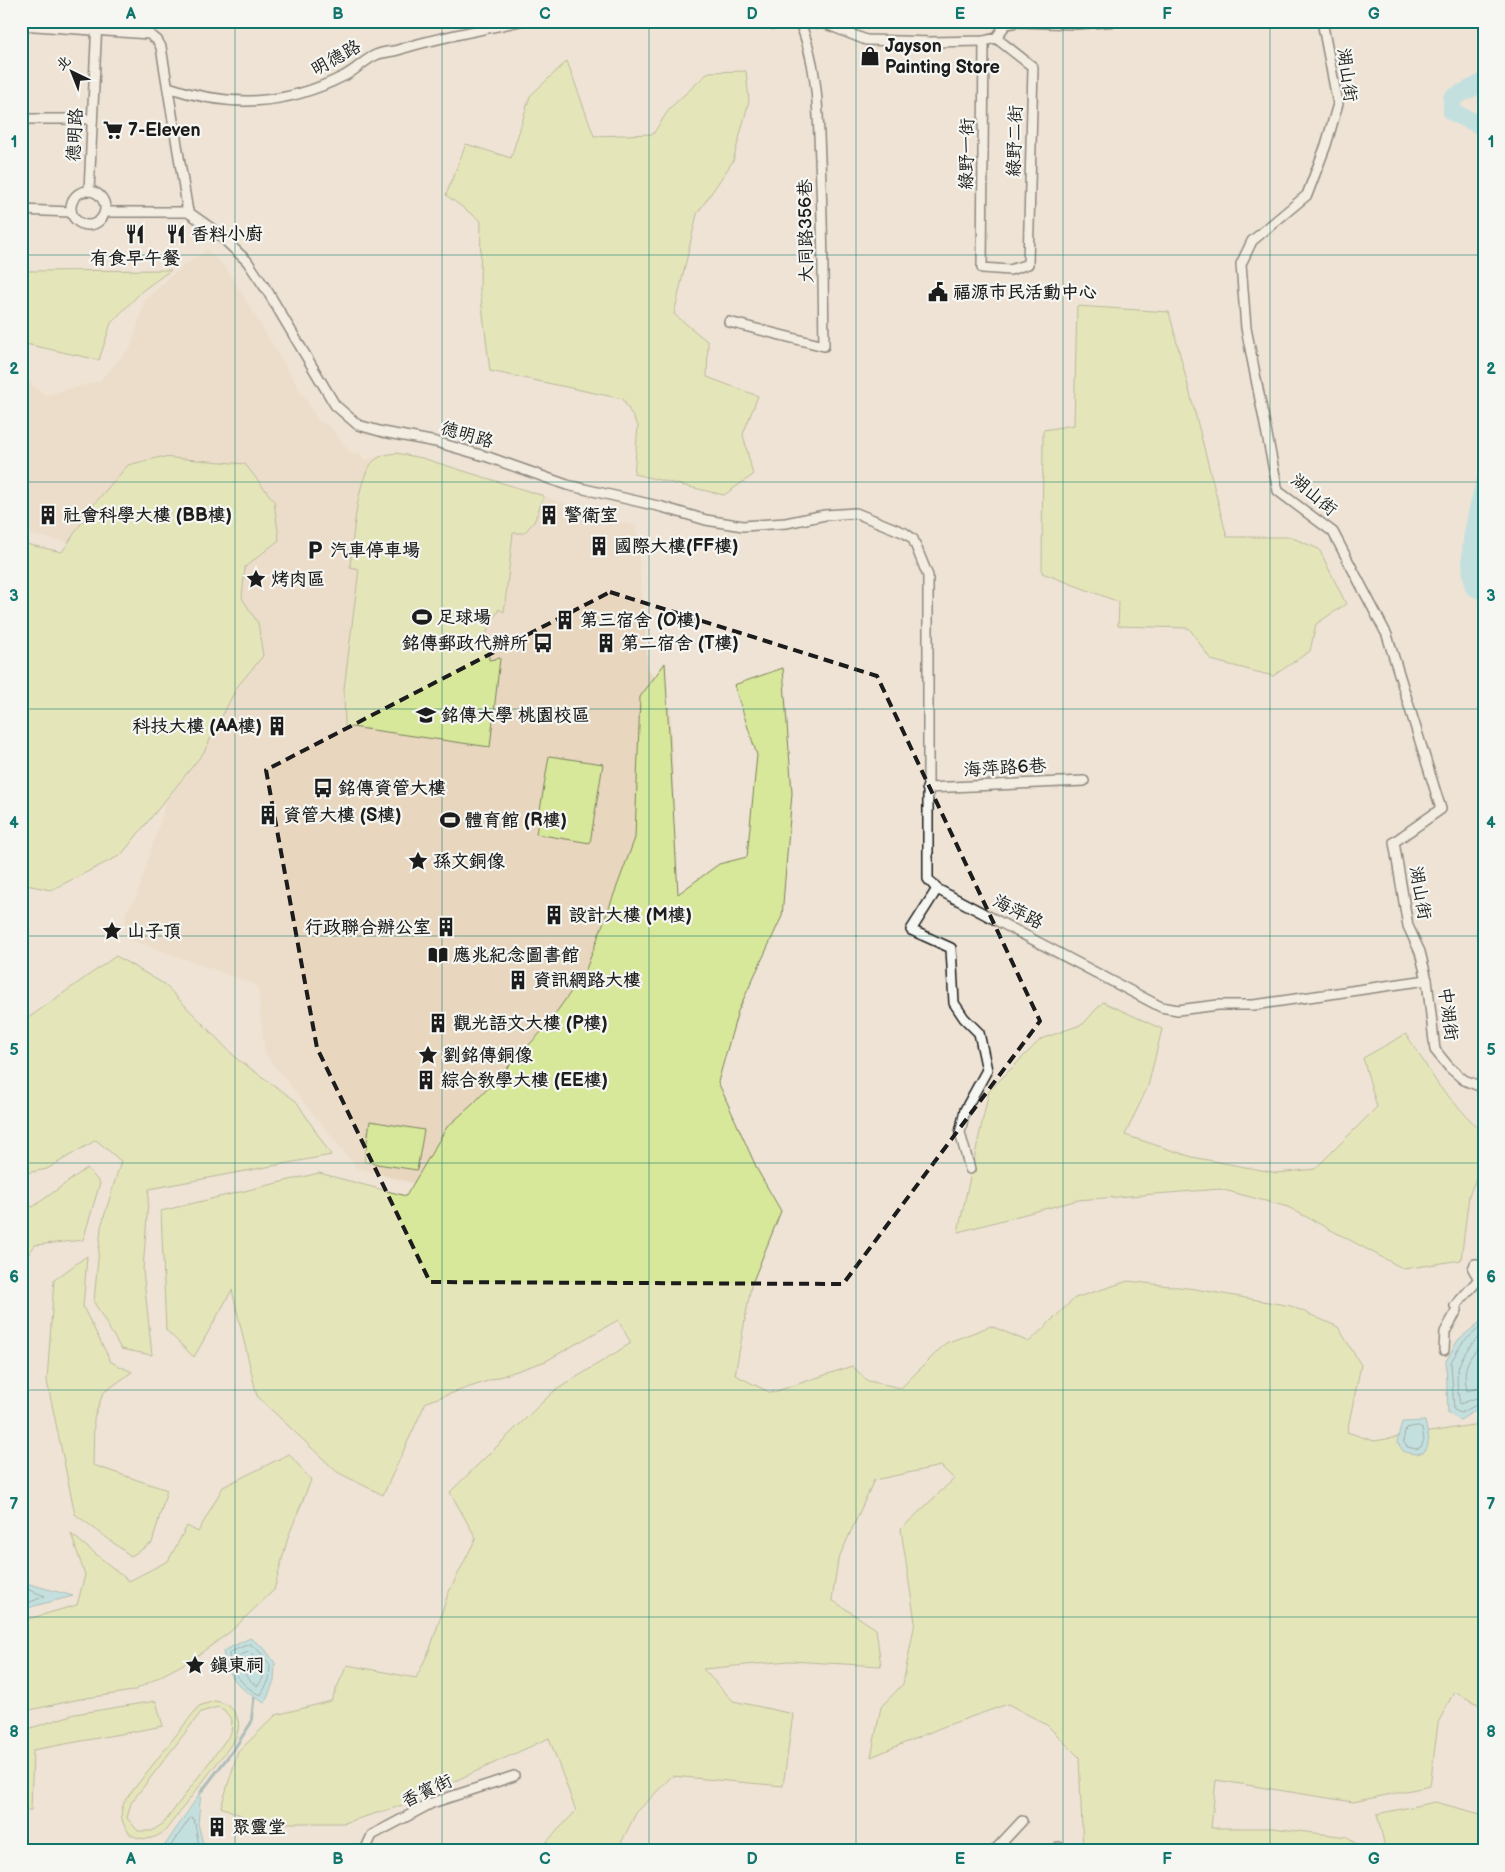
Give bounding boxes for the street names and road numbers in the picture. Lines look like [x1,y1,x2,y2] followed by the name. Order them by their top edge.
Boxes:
[307,36,365,80] street label: 明德路
[1333,47,1361,103] street label: 湖山街
[1003,105,1027,177] street label: 綠野二街
[63,107,87,163] street label: 德明路
[956,118,978,190] street label: 綠野一街
[795,179,817,283] street label: 大同路356巷
[438,417,496,453] street label: 德明路
[1287,470,1341,520] street label: 湖山街
[963,755,1047,781] street label: 海萍路6巷
[1405,865,1435,921] street label: 湖山街
[989,890,1047,934] street label: 海萍路
[1434,986,1462,1042] street label: 中湖街
[398,1770,456,1812] street label: 香賓街

